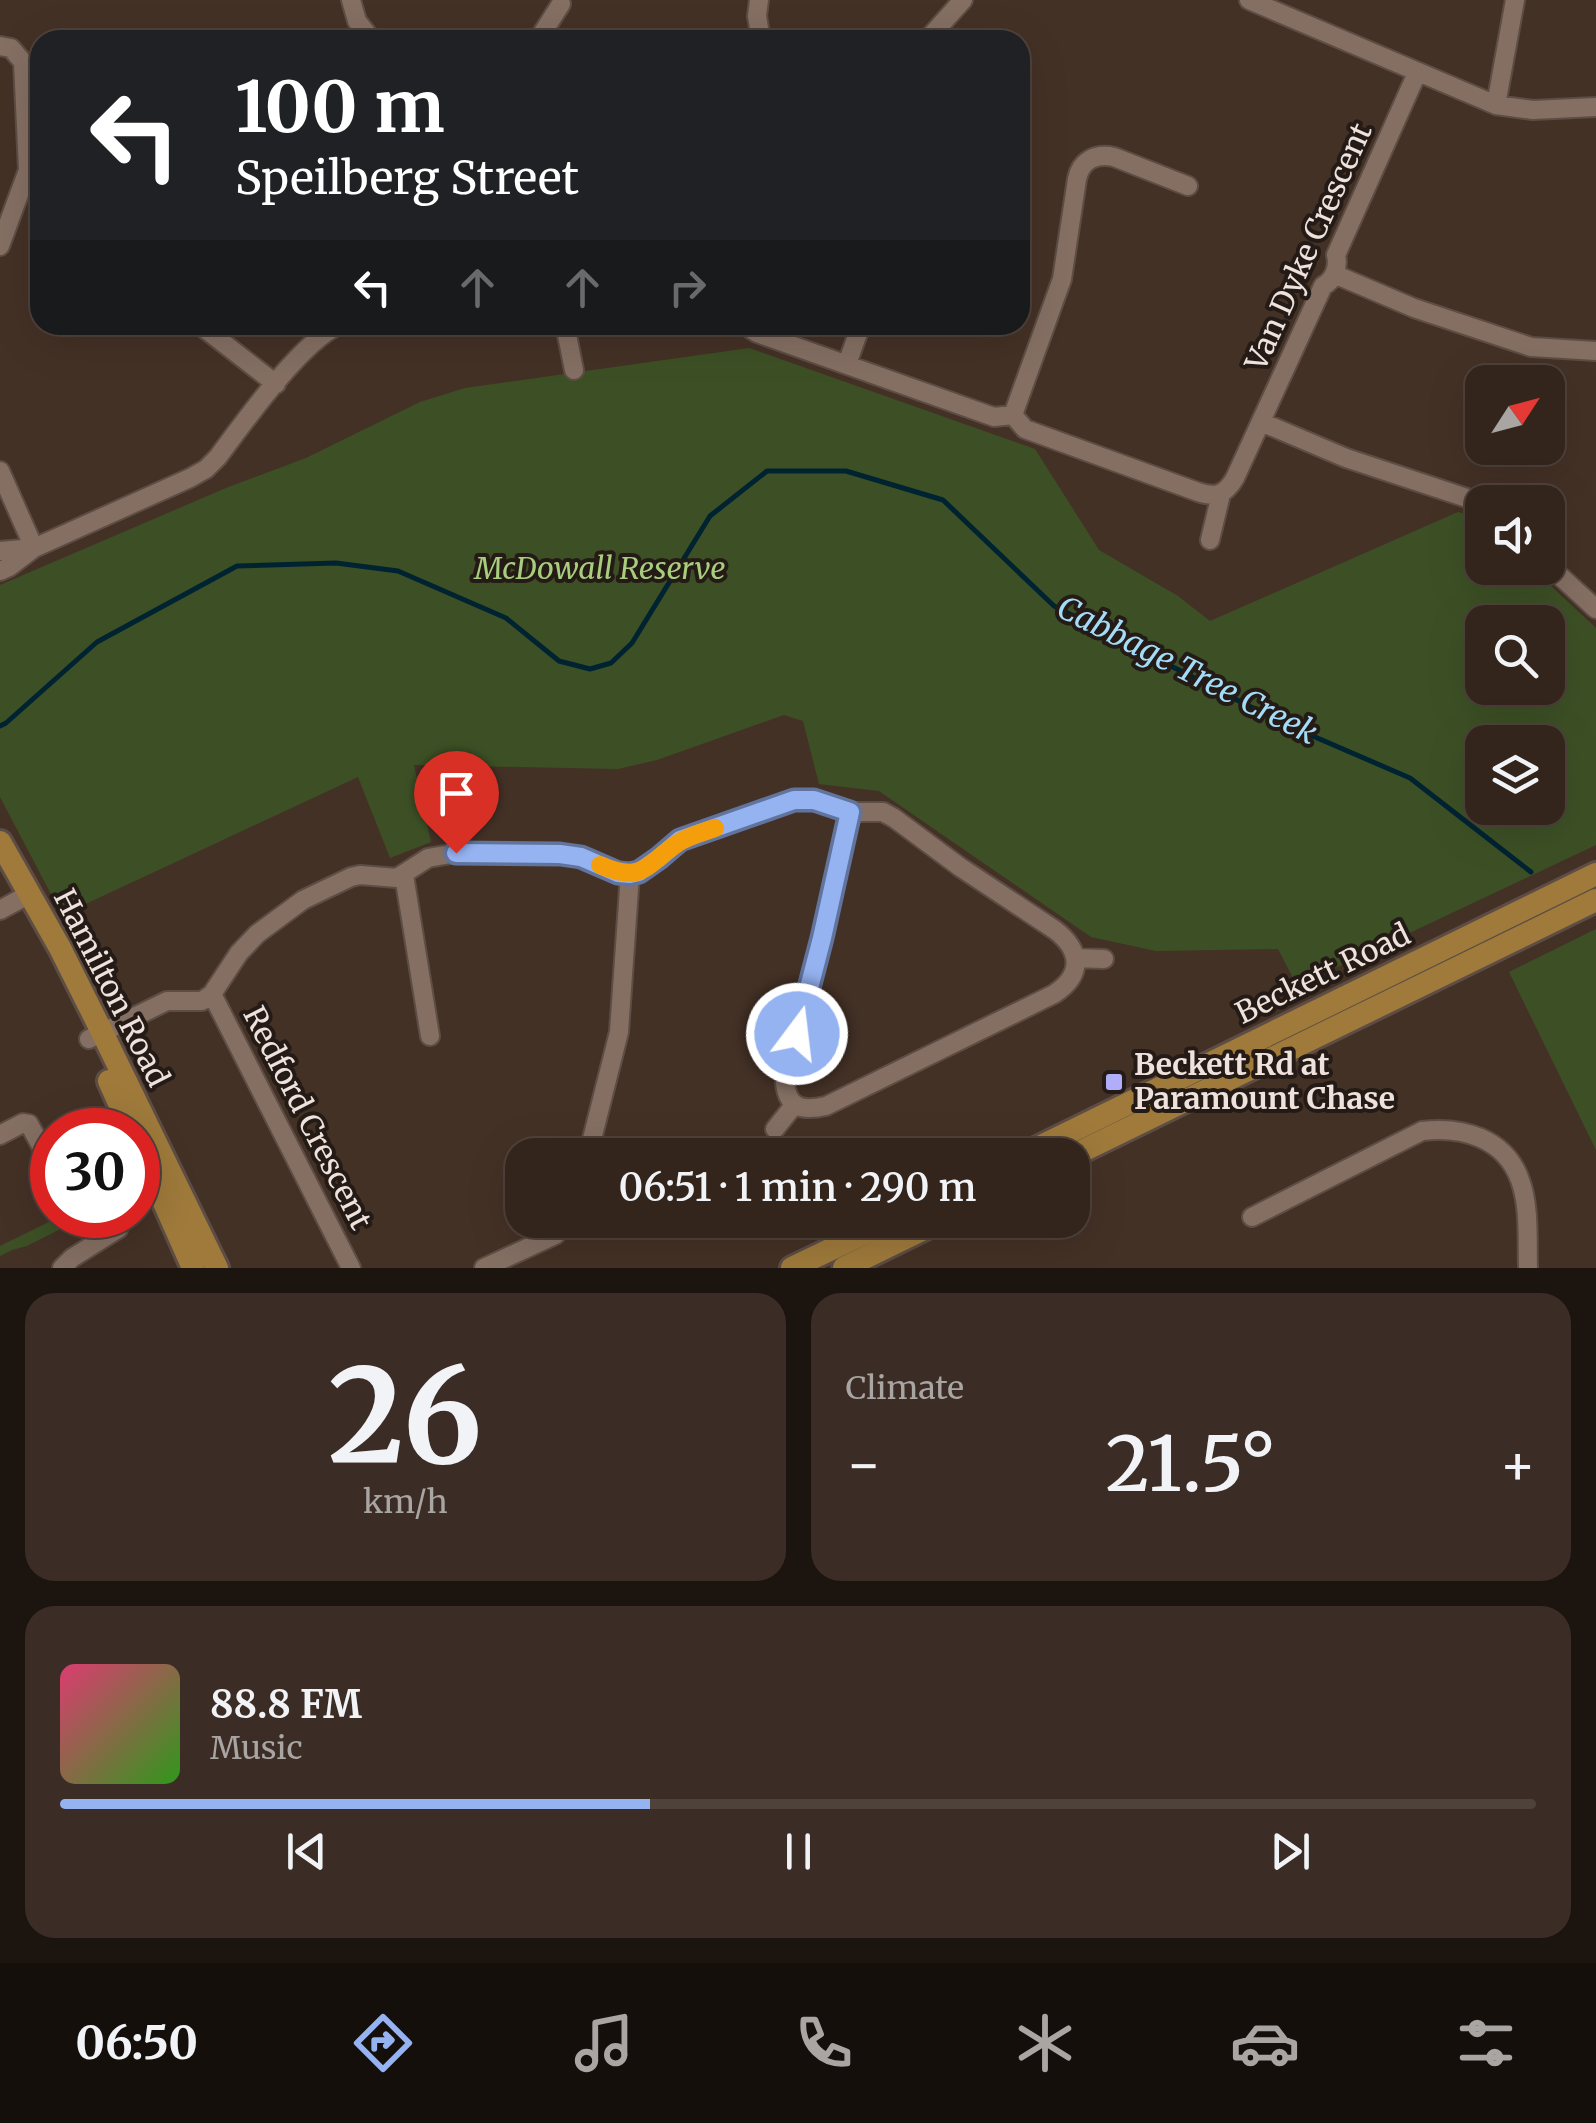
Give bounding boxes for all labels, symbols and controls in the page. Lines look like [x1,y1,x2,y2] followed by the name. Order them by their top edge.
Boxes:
[235,63,445,151] text: 100 m
[70,70,200,200] icon: left
[1236,117,1380,377] street label: Van Dyke Crescent
[235,150,579,206] text: Speilberg Street
[345,260,400,315] icon: left
[450,260,505,315] icon: ahead
[555,260,610,315] icon: ahead
[660,260,715,315] icon: right
[1465,365,1565,465] north arrow
[1465,365,1565,825] map controls
[1465,485,1565,585] button: sound
[472,549,726,587] park label: McDowall Reserve
[1050,587,1324,753] water label: Cabbage Tree Creek
[1465,605,1565,705] button: search
[1465,725,1565,825] button: layers
[414,751,499,854] pin
[429,766,484,821] icon: arrive
[46,882,178,1093] street label: Hamilton Road
[1229,915,1416,1032] street label: Beckett Road
[745,982,849,1086] position arrow
[235,1000,381,1236] street label: Redford Crescent
[1134,1045,1395,1117] place label: Beckett Rd at Paramount Chase
[1103,1071,1125,1093] marker: Beckett Rd at Paramount Chase
[30,1108,160,1238] speed limit sign: 30
[618,1164,977,1211] text: 06:51 · 1 min · 290 m
[328,1335,482,1498] text: 26
[846,1368,964,1408] text: Climate
[1106,1417,1276,1511] text: 21.5°
[846,1430,882,1499] text: −
[1499,1430,1536,1499] text: +
[363,1482,448,1522] text: km/h
[210,1681,362,1728] text: 88.8 FM
[210,1728,303,1768] text: Music
[279,1824,334,1879] icon: previous
[771,1824,826,1879] icon: pause
[1263,1824,1318,1879] icon: next
[348,2008,418,2078] icon: directions
[569,2008,639,2078] icon: music
[789,2008,859,2078] icon: phone
[1010,2008,1080,2078] icon: climate
[1230,2008,1300,2078] icon: car
[1451,2008,1521,2078] icon: filters
[75,2015,198,2071] text: 06:50

